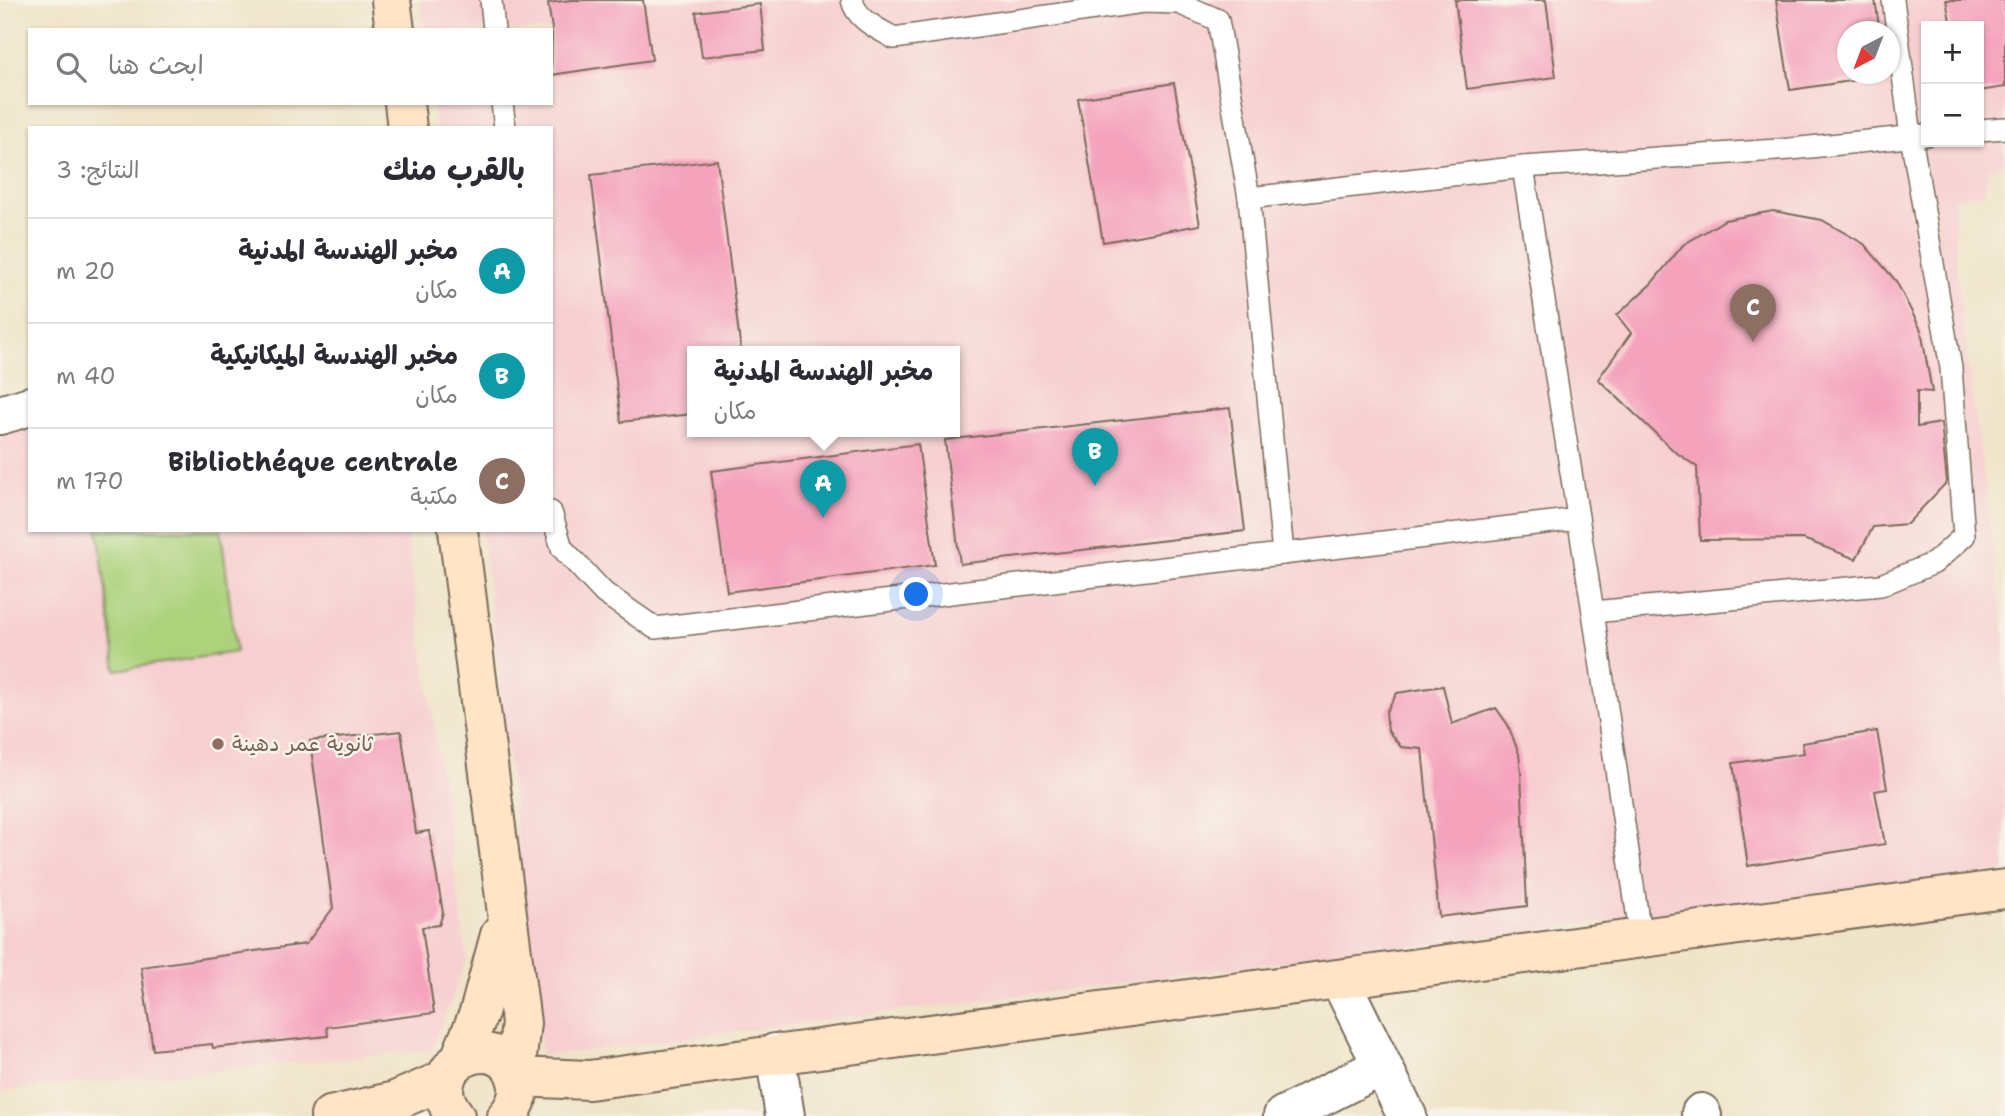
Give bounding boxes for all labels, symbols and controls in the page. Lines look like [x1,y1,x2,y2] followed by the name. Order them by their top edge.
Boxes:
[1837,21,1900,84] north arrow
[1921,21,1984,147] map controls
[1921,21,1984,84] button: +
[28,28,553,105] search box
[108,47,204,82] text: ابحث هنا
[52,48,90,86] icon: search
[1921,84,1984,147] button: −
[383,149,525,190] text: بالقرب منك
[56,155,139,185] text: النتائج: 3
[238,232,458,267] text: مخبر الهندسة المدنية
[56,256,115,286] text: 20 m
[493,256,511,286] text: A
[415,275,458,305] text: مكان
[1730,284,1776,342] pin: C
[210,337,458,372] text: مخبر الهندسة الميكانيكية
[687,346,960,437] popup
[714,353,933,388] text: مخبر الهندسة المدنية
[56,361,116,391] text: 40 m
[495,361,509,391] text: B
[415,380,458,410] text: مكان
[714,396,756,426] text: مكان
[1072,428,1118,486] pin: B
[168,444,458,479] text: Bibliothéque centrale
[800,460,846,518] pin: A
[56,466,124,496] text: 170 m
[495,466,509,496] text: C
[410,481,458,511] text: مكتبة
[899,577,933,611] your location
[232,730,374,758] place label: ثانوية عمر دهينة
[210,736,226,752] marker: ثانوية عمر دهينة

